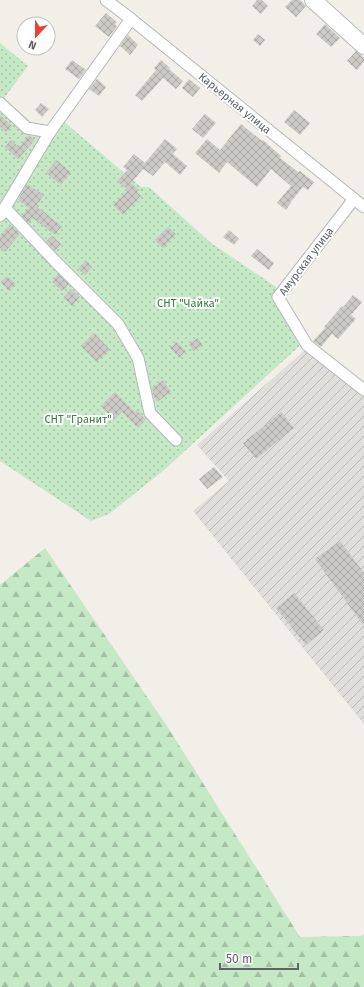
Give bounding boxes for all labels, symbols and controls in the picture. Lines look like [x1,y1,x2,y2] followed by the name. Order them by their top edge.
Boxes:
[16,16,56,56] north arrow
[27,37,38,52] text: N
[196,70,273,137] street label: Карьерная улица
[277,225,336,298] street label: Амурская улица
[157,297,219,310] park label: СНТ "Чайка"
[44,413,112,426] park label: СНТ "Гранит"
[220,945,298,971] scale bar
[226,952,252,966] text: 50 m

